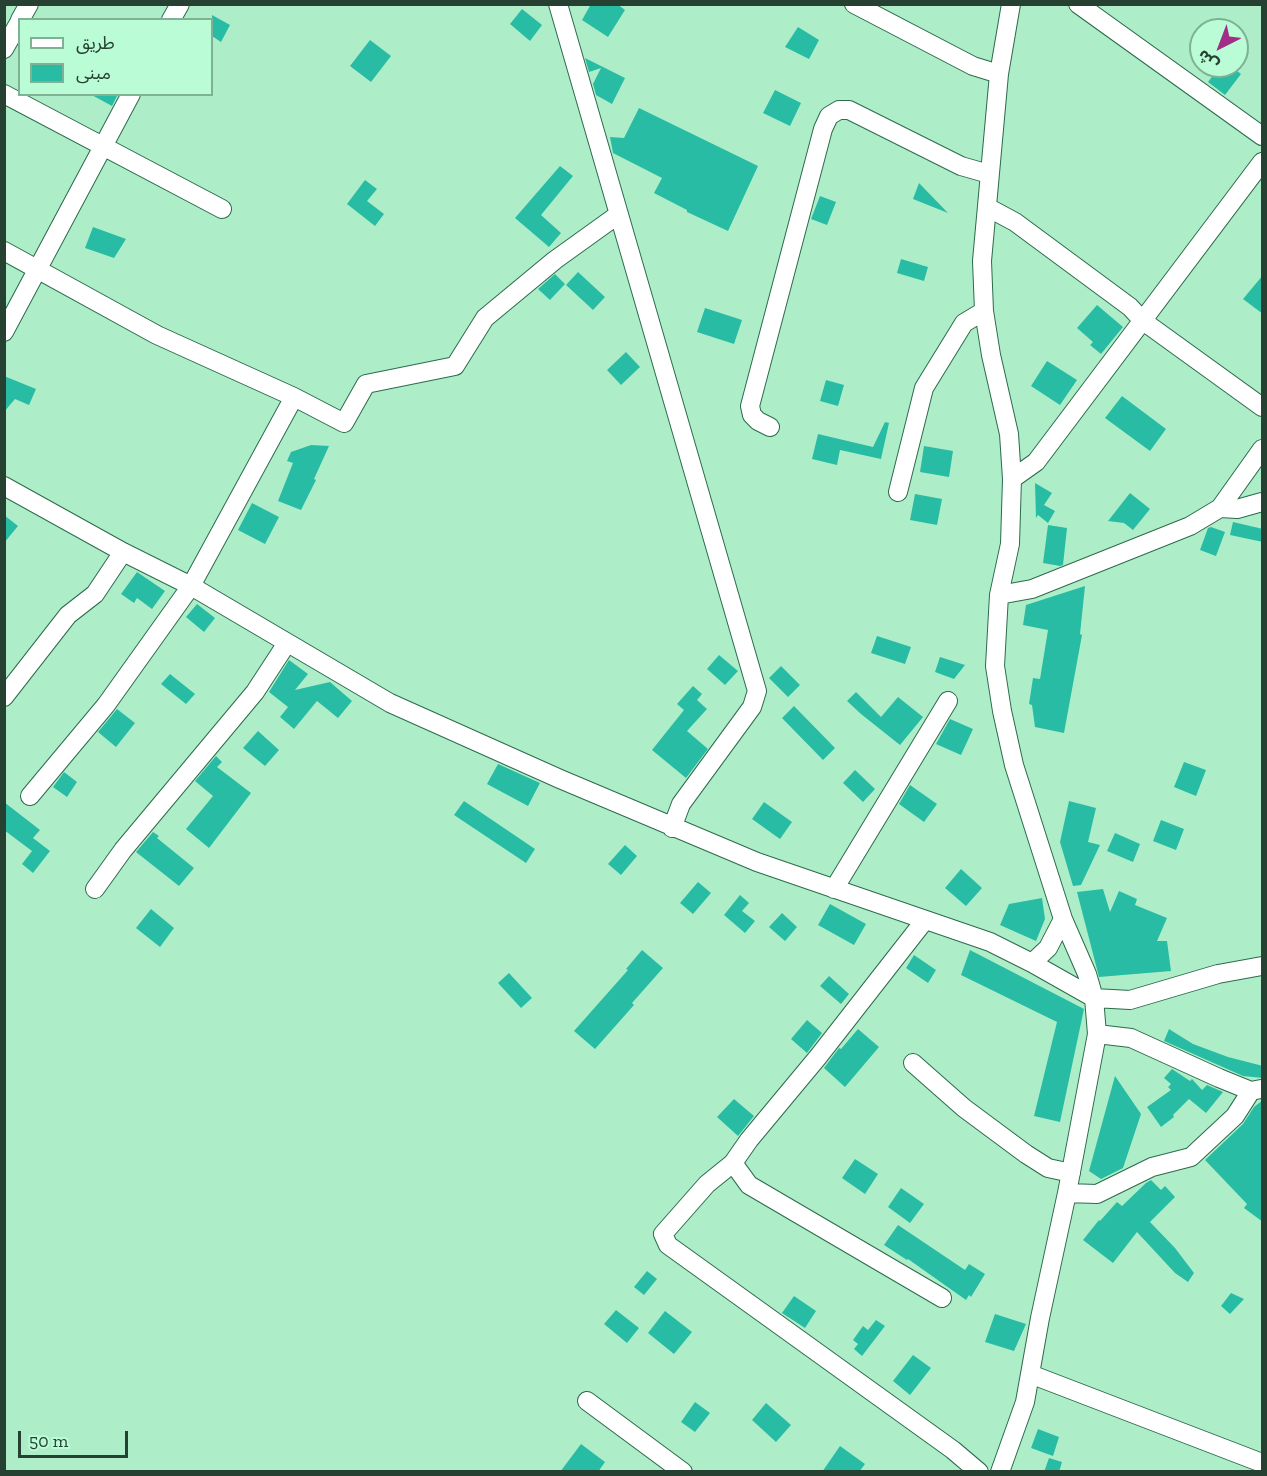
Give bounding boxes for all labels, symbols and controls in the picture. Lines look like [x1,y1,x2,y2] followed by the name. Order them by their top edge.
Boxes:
[18,18,213,96] legend
[1189,18,1249,78] north arrow
[76,32,115,54] text: طريق
[1193,46,1222,75] text: ش
[76,62,111,84] text: مبنى
[21,1419,130,1457] scale bar
[29,1430,68,1452] text: 50 m

